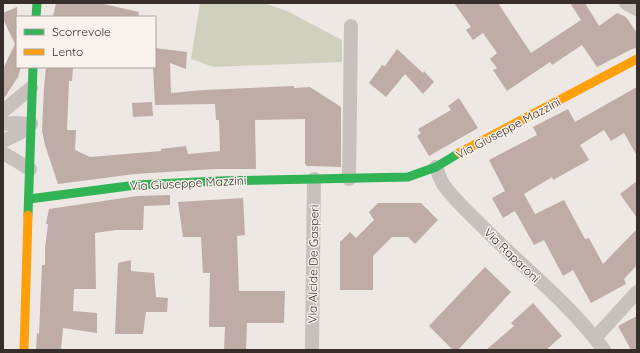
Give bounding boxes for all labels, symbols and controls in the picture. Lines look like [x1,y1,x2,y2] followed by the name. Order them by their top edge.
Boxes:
[16,16,156,68] legend
[52,24,111,39] text: Scorrevole
[52,44,83,59] text: Lento
[453,94,563,162] street label: Via Giuseppe Mazzini
[129,172,247,194] street label: Via Giuseppe Mazzini
[304,204,322,324] street label: Via Alcide De Gasperi
[481,225,543,285] street label: Via Raparoni

